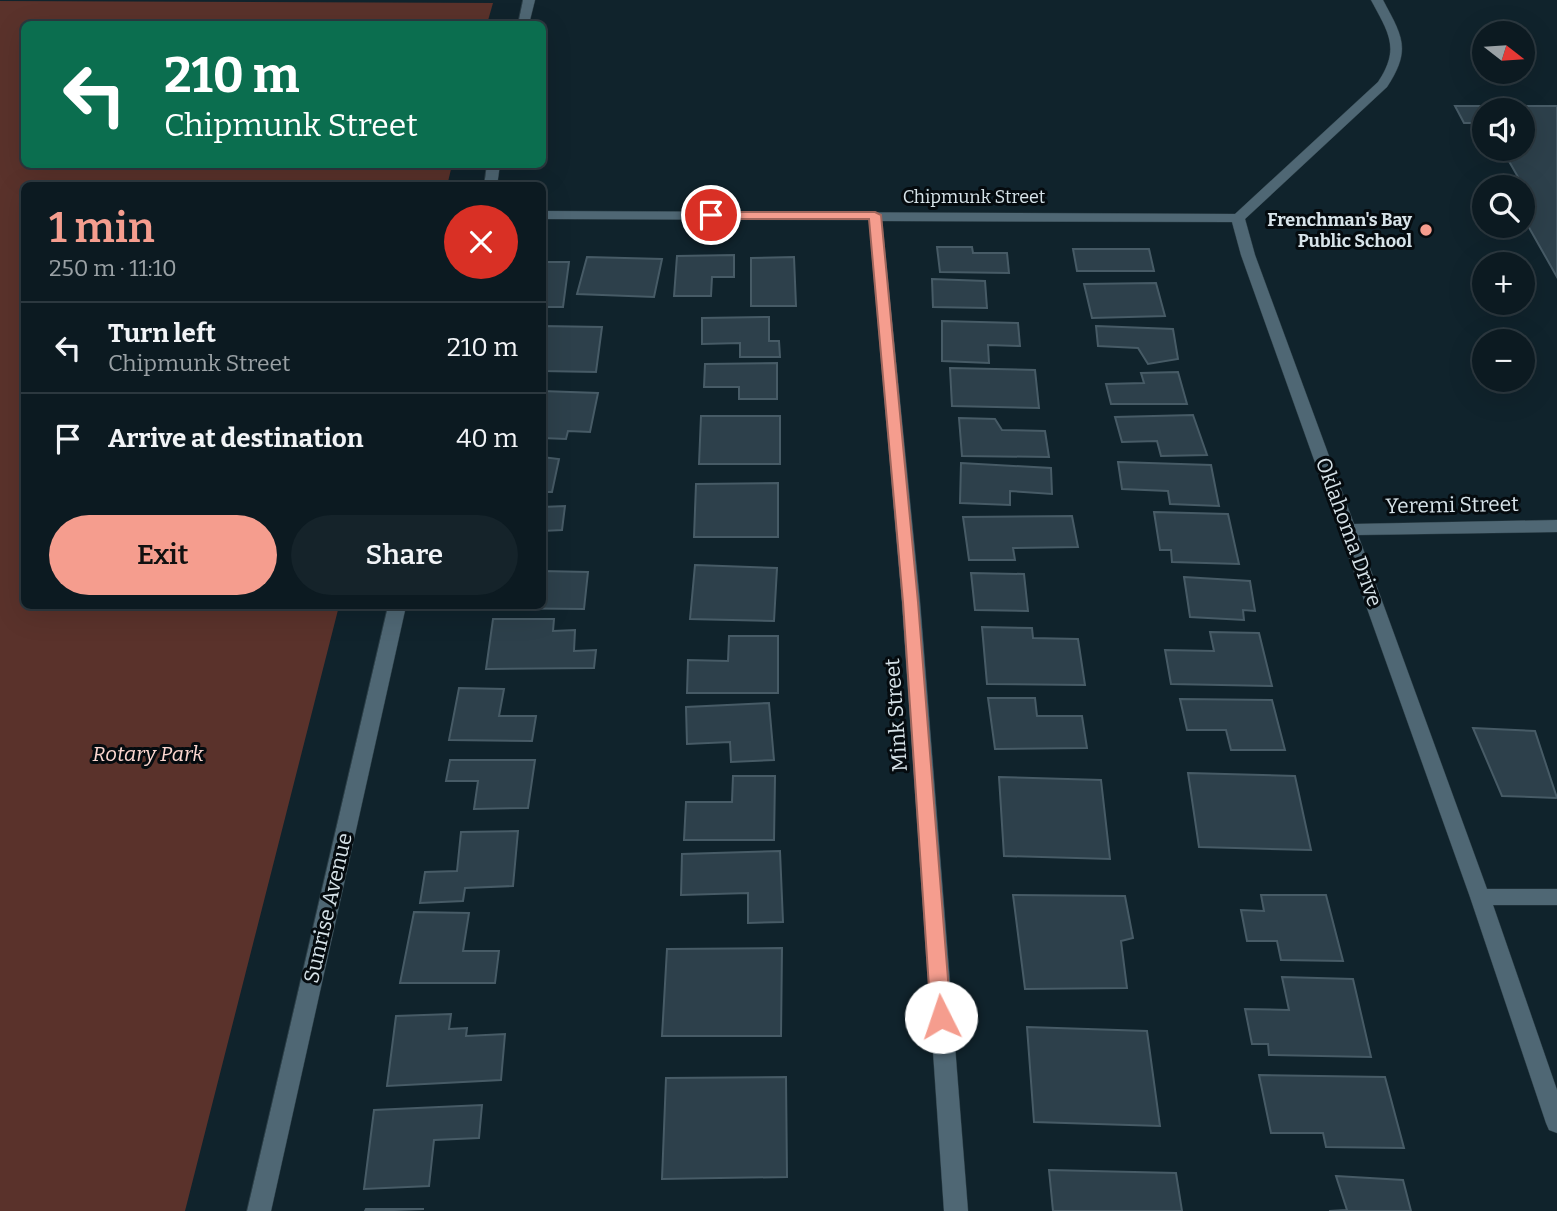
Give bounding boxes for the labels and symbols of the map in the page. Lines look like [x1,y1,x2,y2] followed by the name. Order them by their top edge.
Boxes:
[1472,21,1535,84] north arrow
[681,185,741,245] pin
[903,186,1046,208] street label: Chipmunk Street
[1267,209,1413,252] place label: Frenchman's Bay Public School
[1418,222,1434,238] marker: Frenchman's Bay Public School
[1310,454,1388,610] street label: Oklahoma Drive
[1385,491,1519,519] street label: Yeremi Street
[879,657,913,773] street label: Mink Street
[92,741,204,767] park label: Rotary Park
[298,830,358,986] street label: Sunrise Avenue
[904,980,978,1054] position arrow

